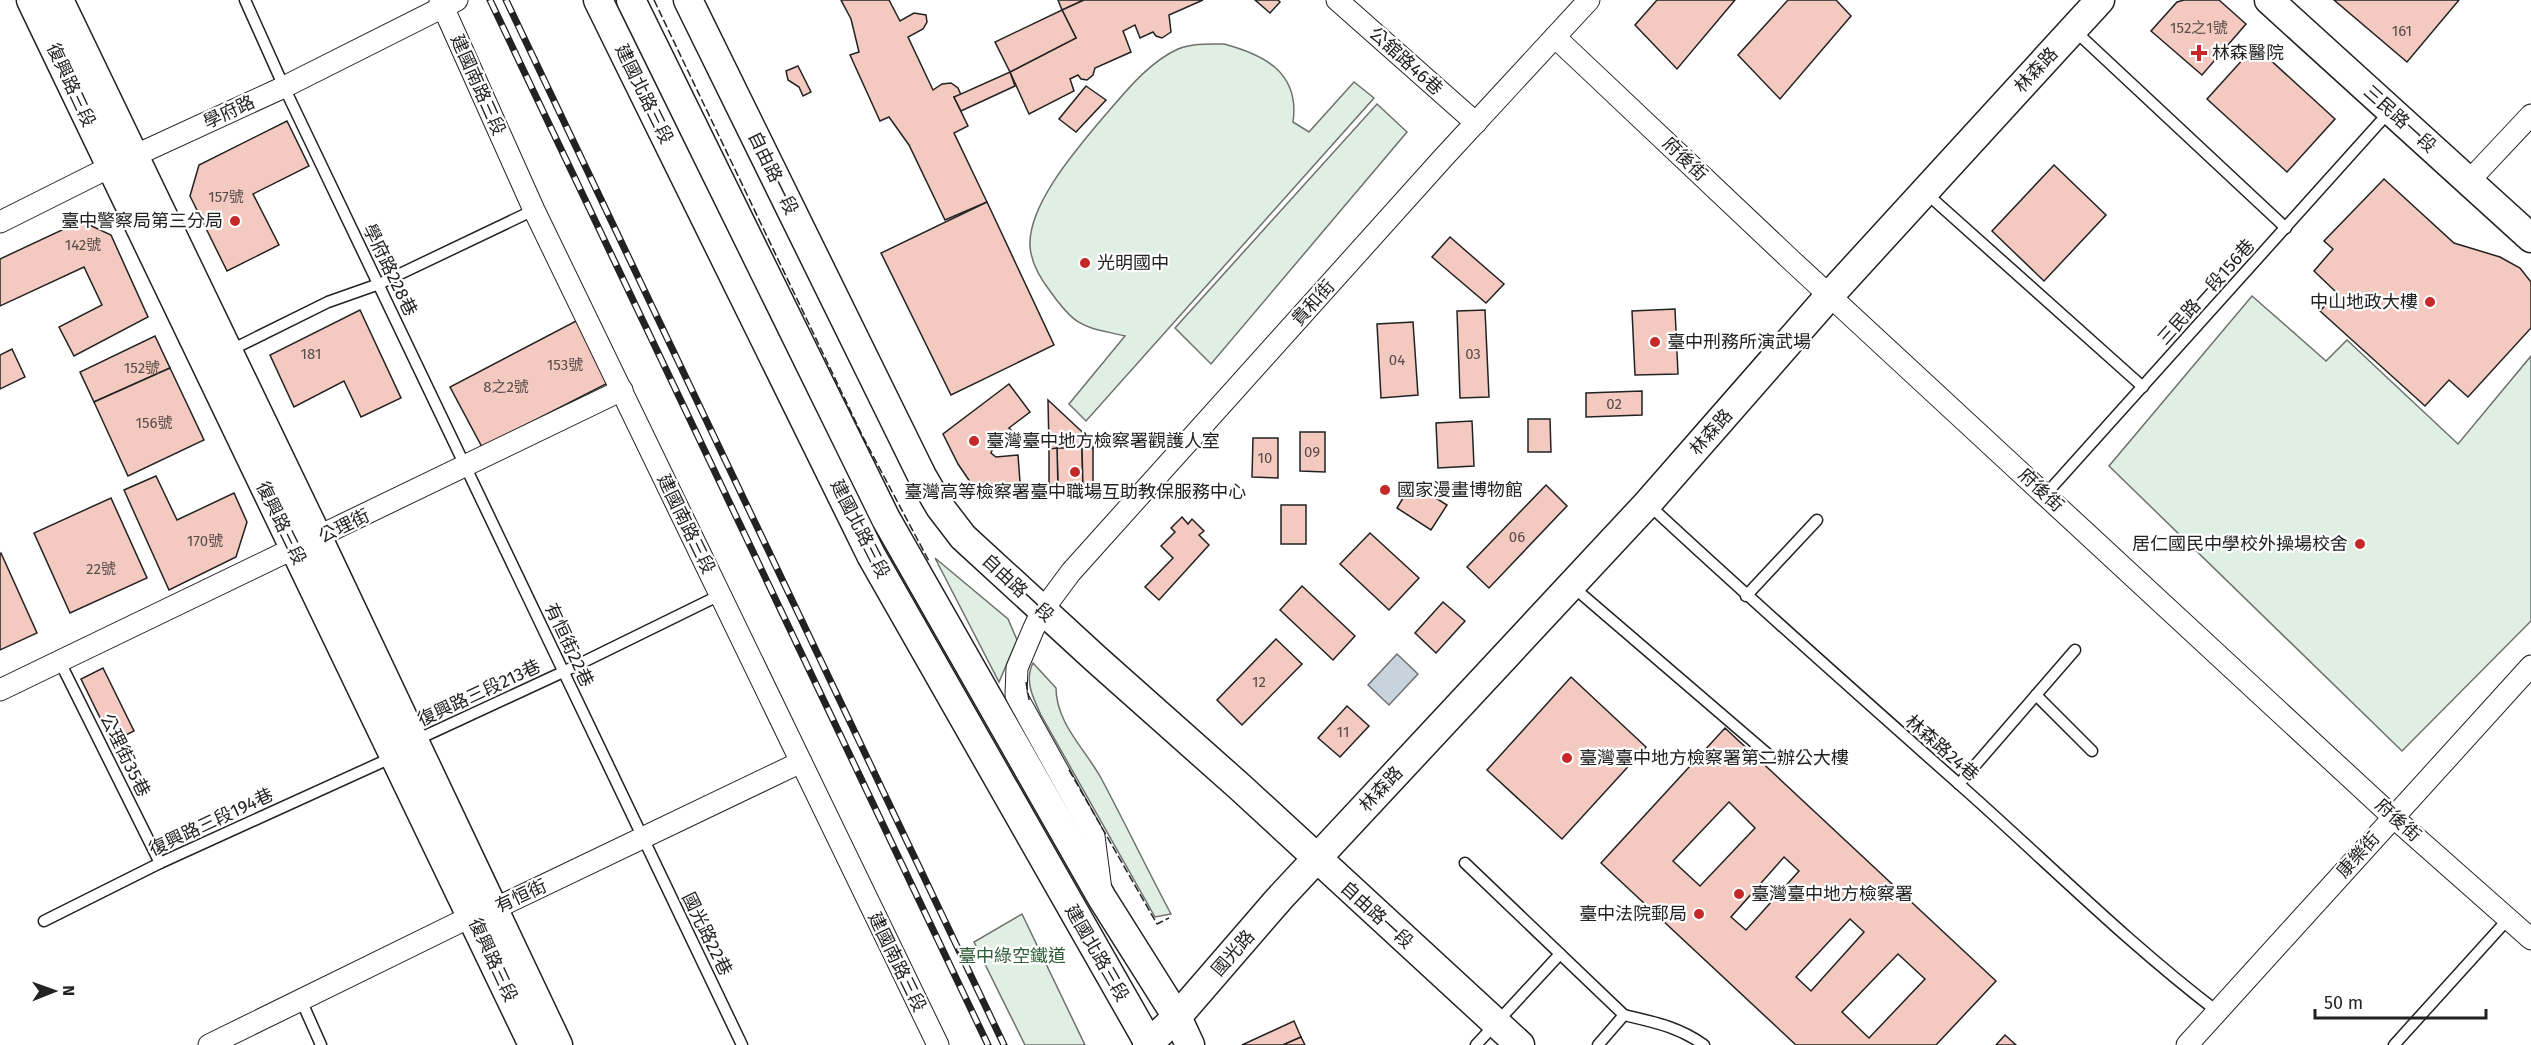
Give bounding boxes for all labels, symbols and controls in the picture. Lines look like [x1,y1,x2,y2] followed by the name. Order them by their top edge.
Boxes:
[2170,19,2228,37] house number: 152之1號
[1365,22,1447,100] street label: 公舘路46巷
[2392,22,2412,40] house number: 161
[446,31,510,139] street label: 建國南路三段
[42,40,100,130] street label: 復興路三段
[610,41,678,147] street label: 建國北路三段
[2212,42,2284,64] place label: 林森醫院
[2010,43,2062,97] street label: 林森路
[2190,44,2208,62] marker: 林森醫院
[2359,81,2441,157] street label: 三民路一段
[200,91,258,133] street label: 學府路
[743,128,803,218] street label: 自由路一段
[1658,132,1712,186] street label: 府後街
[208,188,244,206] house number: 157號
[61,210,223,232] place label: 臺中警察局第三分局
[228,214,242,228] marker: 臺中警察局第三分局
[358,220,422,320] street label: 學府路228巷
[2153,235,2259,349] street label: 三民路一段156巷
[65,236,101,254] house number: 142號
[1097,252,1169,274] place label: 光明國中
[1078,256,1092,270] marker: 光明國中
[1287,276,1339,330] street label: 貴和街
[2310,291,2418,313] place label: 中山地政大樓
[2423,295,2437,309] marker: 中山地政大樓
[1667,331,1811,353] place label: 臺中刑務所演武場
[1648,335,1662,349] marker: 臺中刑務所演武場
[301,345,321,363] house number: 181
[1465,345,1481,363] house number: 03
[1389,351,1405,369] house number: 04
[547,356,583,374] house number: 153號
[124,359,160,377] house number: 152號
[483,378,529,396] house number: 8之2號
[1606,395,1622,413] house number: 02
[1685,404,1737,460] street label: 林森路
[135,414,173,432] house number: 156號
[986,430,1220,452] place label: 臺灣臺中地方檢察署觀護人室
[967,434,981,448] marker: 臺灣臺中地方檢察署觀護人室
[1304,443,1320,461] house number: 09
[1258,449,1272,467] house number: 10
[2014,464,2068,516] street label: 府後街
[1068,465,1082,479] marker: 臺灣高等檢察署臺中職場互助教保服務中心
[652,471,720,577] street label: 建國南路三段
[826,476,894,582] street label: 建國北路三段
[251,478,311,568] street label: 復興路三段
[1397,479,1523,501] place label: 國家漫畫博物館
[904,481,1246,503] place label: 臺灣高等檢察署臺中職場互助教保服務中心
[1378,483,1392,497] marker: 國家漫畫博物館
[315,504,373,548] street label: 公理街
[1509,528,1525,546] house number: 06
[187,532,223,550] house number: 170號
[2132,533,2348,555] place label: 居仁國民中學校外操場校舍
[2353,537,2367,551] marker: 居仁國民中學校外操場校舍
[978,549,1058,627] street label: 自由路一段
[86,560,116,578] house number: 22號
[540,600,598,690] street label: 有恒街22巷
[414,655,544,731] street label: 復興路三段213巷
[1252,673,1266,691] house number: 12
[95,710,155,800] street label: 公理街35巷
[1901,710,1983,786] street label: 林森路24巷
[1337,723,1349,741] house number: 11
[1579,747,1849,769] place label: 臺灣臺中地方檢察署第二辦公大樓
[1560,751,1574,765] marker: 臺灣臺中地方檢察署第二辦公大樓
[1355,762,1407,816] street label: 林森路
[145,784,277,860] street label: 復興路三段194巷
[2371,794,2425,846] street label: 府後街
[2332,828,2384,882] street label: 康樂街
[492,875,550,917] street label: 有恒街
[1336,877,1418,953] street label: 自由路一段
[1751,883,1913,905] place label: 臺灣臺中地方檢察署
[1732,887,1746,901] marker: 臺灣臺中地方檢察署
[677,889,737,979] street label: 國光路22巷
[1060,901,1134,1005] street label: 建國北路三段
[1579,903,1687,925] place label: 臺中法院郵局
[1692,907,1706,921] marker: 臺中法院郵局
[863,909,931,1015] street label: 建國南路三段
[464,915,522,1005] street label: 復興路三段
[1207,925,1259,981] street label: 國光路
[958,945,1066,967] park label: 臺中綠空鐵道
[24,961,84,1021] north arrow
[2315,982,2486,1020] scale bar
[59,985,78,996] text: N
[2324,992,2363,1014] text: 50 m

